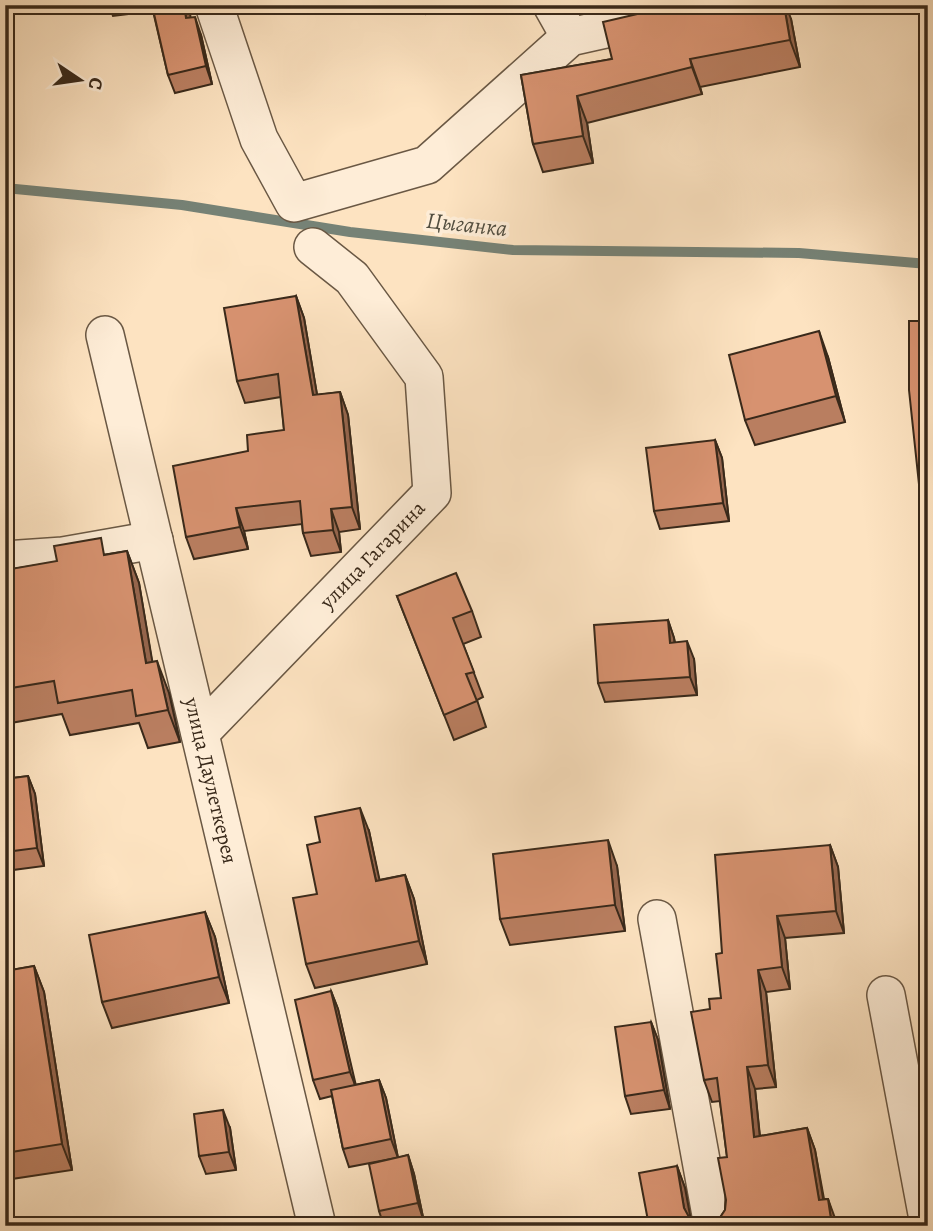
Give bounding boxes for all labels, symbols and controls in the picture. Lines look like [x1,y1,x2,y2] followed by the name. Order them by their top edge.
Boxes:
[46,46,116,116] north arrow
[82,75,110,92] text: С
[425,205,509,244] water label: Цыганка
[313,494,431,616] street label: улица Гагарина
[178,694,244,866] street label: улица Даулеткерея

